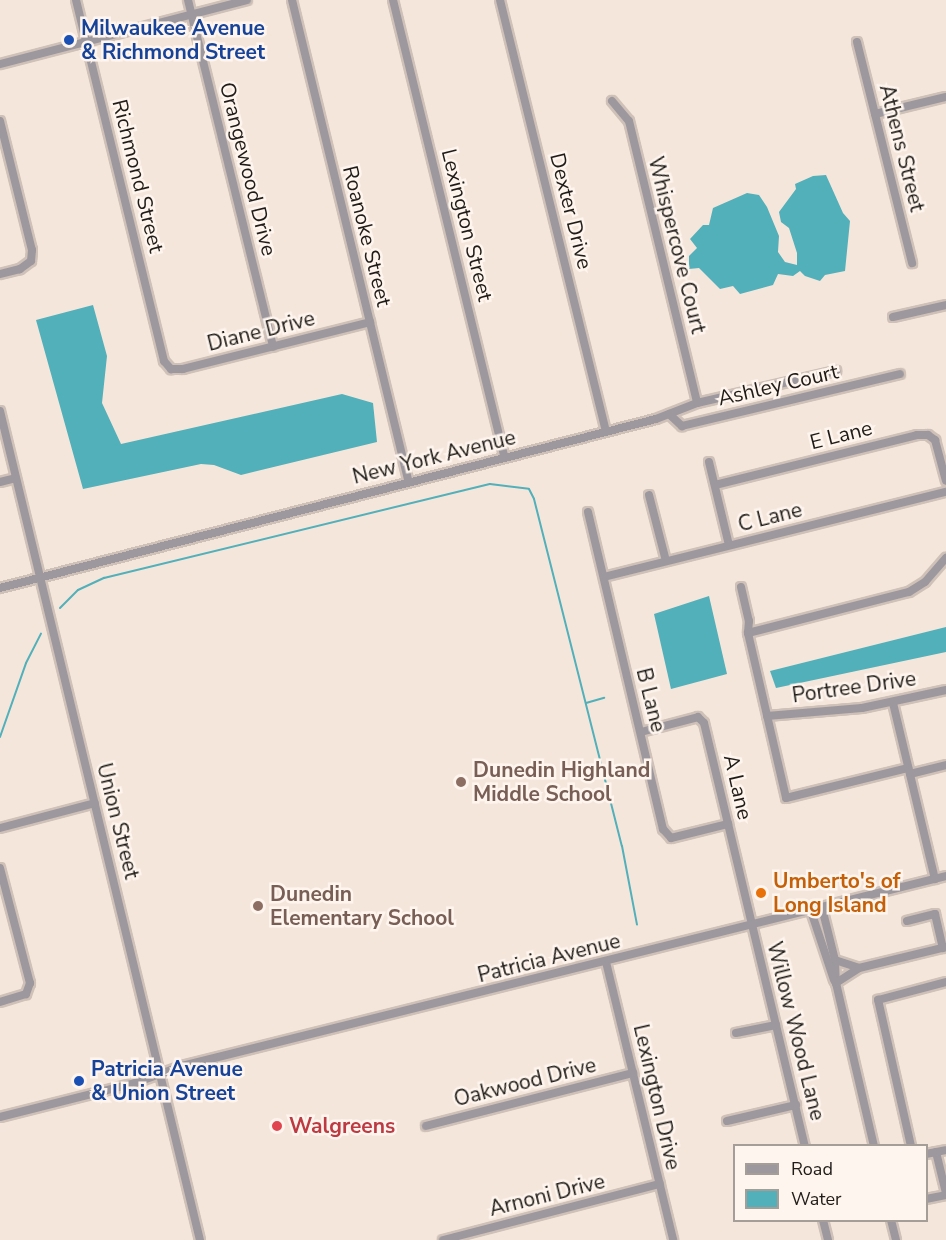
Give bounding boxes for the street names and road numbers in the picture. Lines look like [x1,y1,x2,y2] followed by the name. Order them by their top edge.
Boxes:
[214,79,282,259] street label: Orangewood Drive
[874,82,930,214] street label: Athens Street
[107,97,169,255] street label: Richmond Street
[436,146,498,304] street label: Lexington Street
[544,150,598,272] street label: Dexter Drive
[643,154,711,336] street label: Whispercove Court
[337,163,397,309] street label: Roanoke Street
[205,305,317,357] street label: Diane Drive
[715,359,841,411] street label: Ashley Court
[807,415,875,455] street label: E Lane
[350,425,518,489] street label: New York Avenue
[735,497,805,537] street label: C Lane
[631,665,671,735] street label: B Lane
[790,666,918,708] street label: Portree Drive
[718,752,758,822] street label: A Lane
[91,761,145,881] street label: Union Street
[475,928,623,988] street label: Patricia Avenue
[762,939,830,1123] street label: Willow Wood Lane
[628,1022,686,1172] street label: Lexington Drive
[451,1052,599,1112] street label: Oakwood Drive
[486,1168,608,1222] street label: Arnoni Drive

